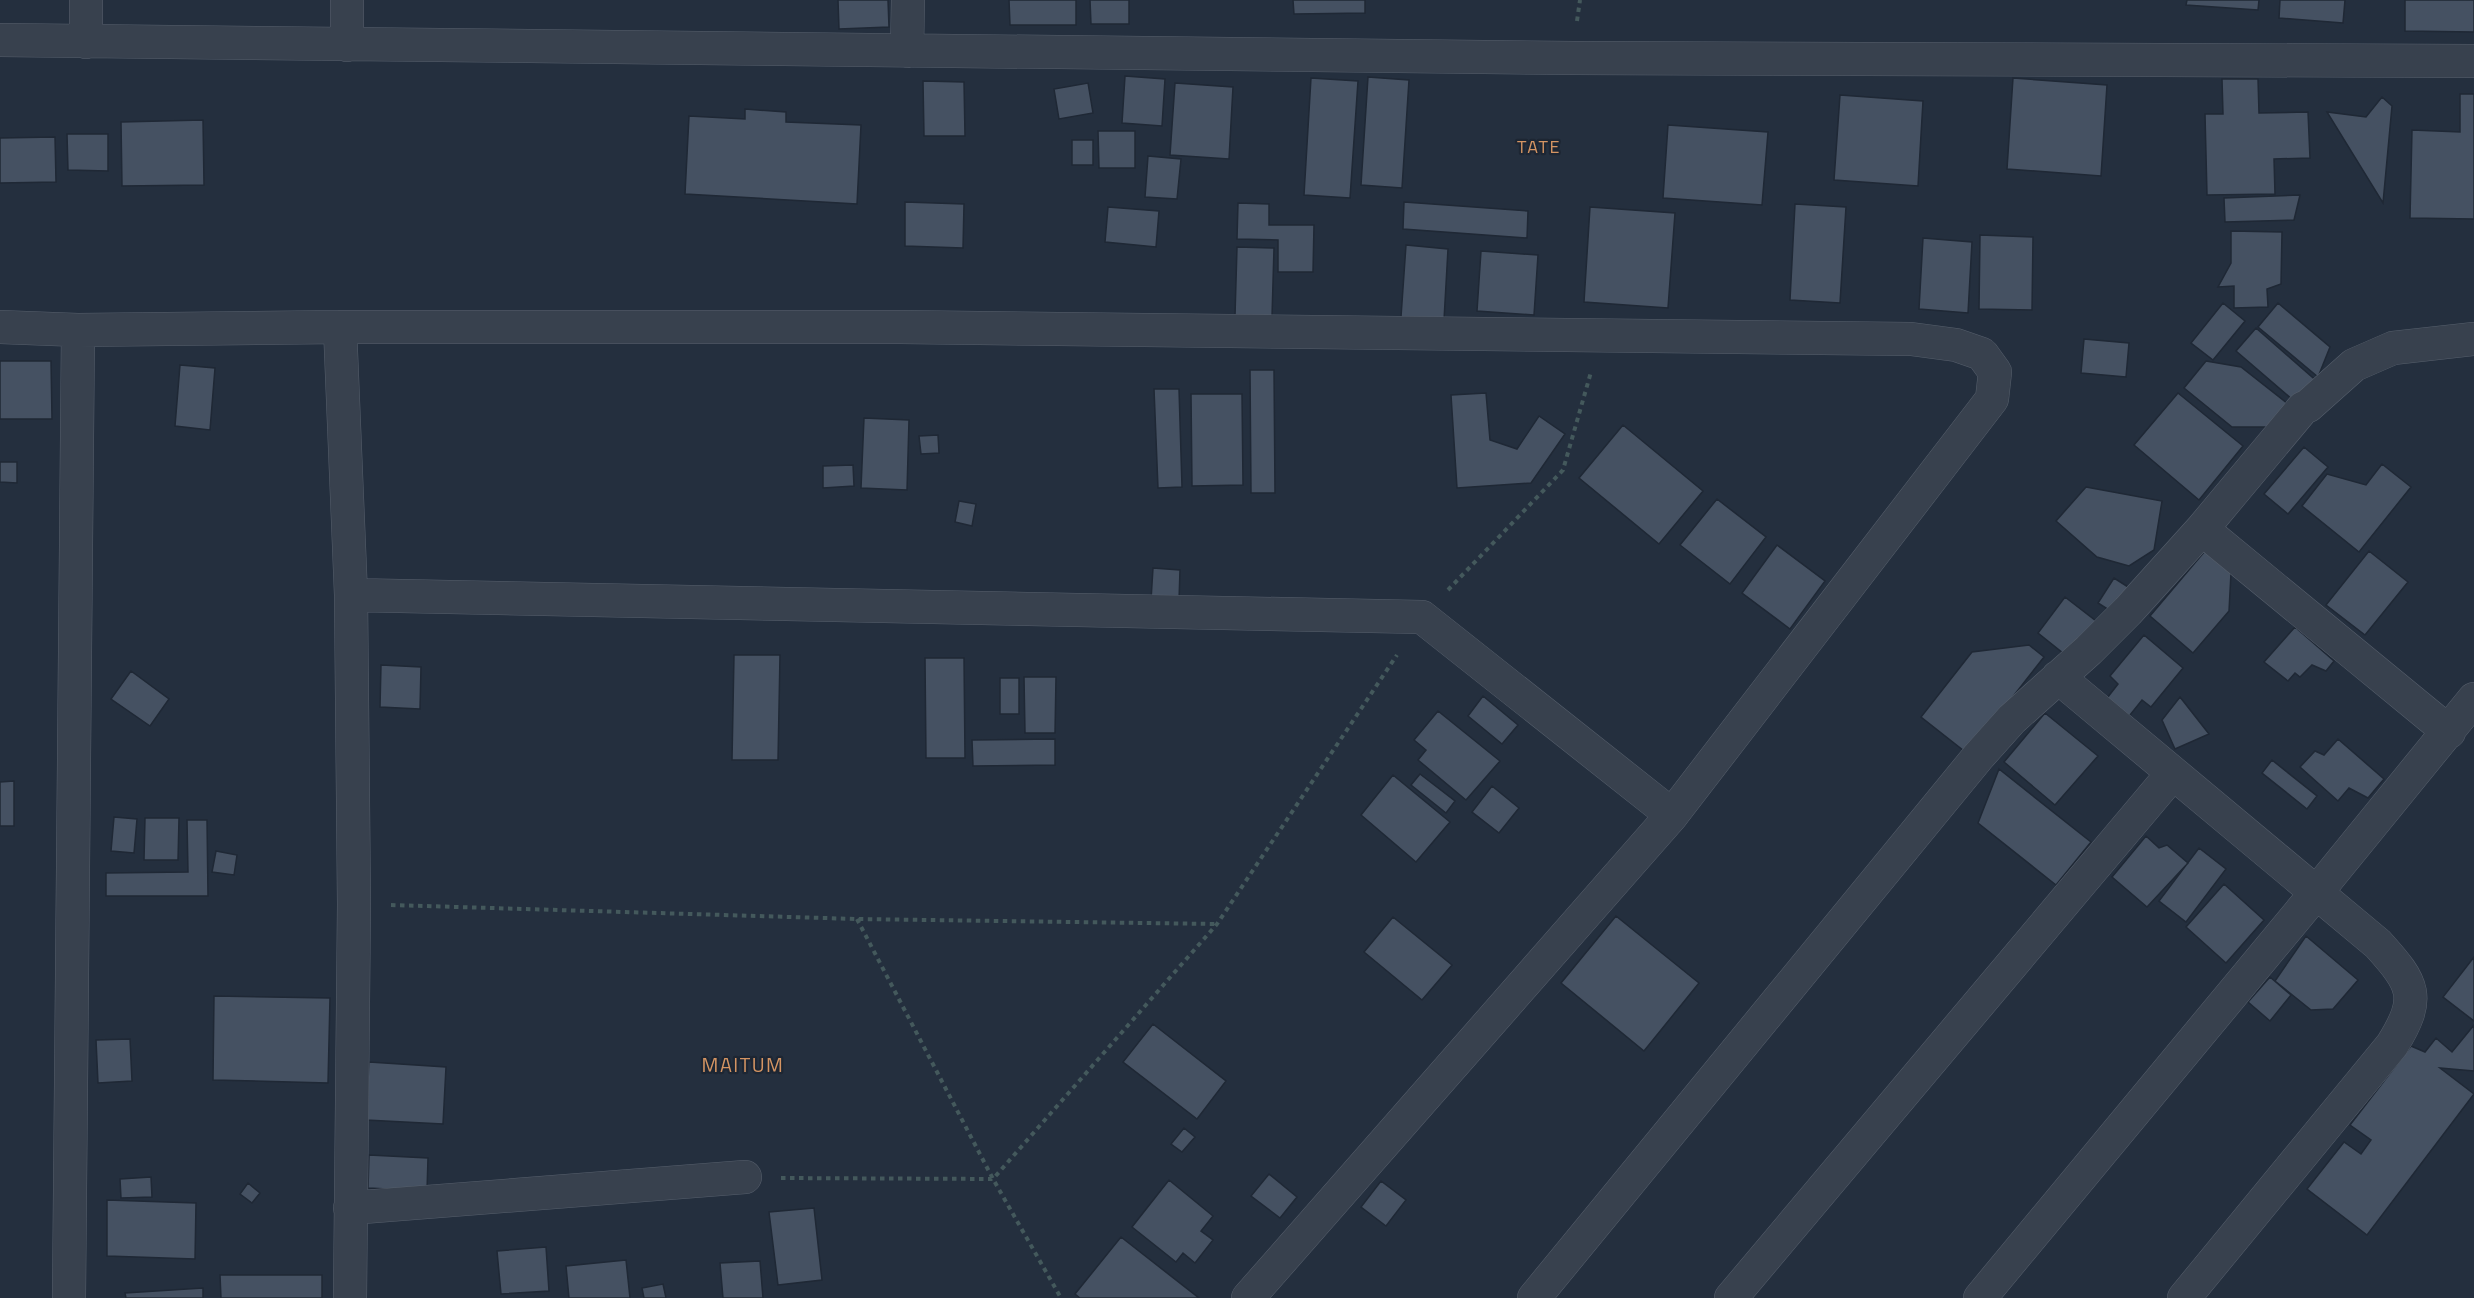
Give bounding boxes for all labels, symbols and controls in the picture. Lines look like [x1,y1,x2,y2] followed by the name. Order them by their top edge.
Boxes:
[1517,133,1561,160] district label: TATE
[702,1049,784,1080] district label: MAITUM

